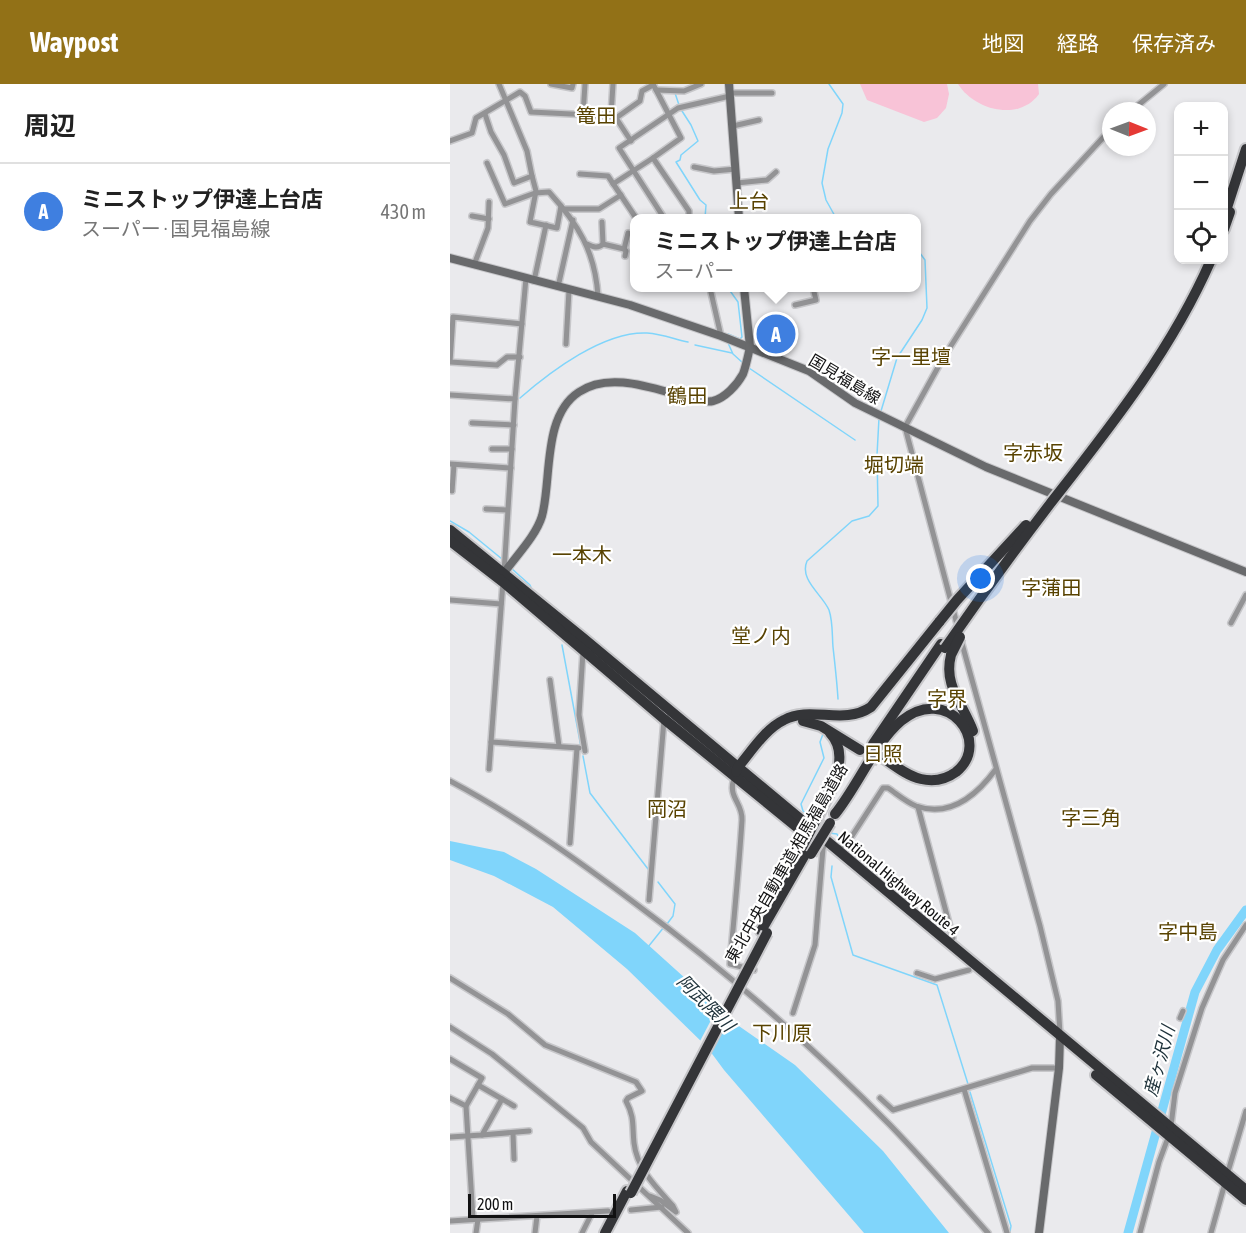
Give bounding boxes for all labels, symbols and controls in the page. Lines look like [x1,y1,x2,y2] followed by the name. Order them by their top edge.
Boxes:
[30,26,118,58] text: Waypost
[982,31,1024,55] text: 地図
[1057,31,1099,55] text: 経路
[1132,31,1216,55] text: 保存済み
[1102,102,1156,156] north arrow
[1174,102,1228,264] map controls
[1174,102,1228,156] button: +
[576,104,616,127] district label: 篭田
[24,111,76,141] text: 周辺
[1174,156,1228,210] button: −
[81,186,323,212] text: ミニストップ伊達上台店
[729,189,769,212] district label: 上台
[39,200,48,223] text: A
[381,200,426,223] text: 430 m
[1174,210,1228,264] button: locate
[630,214,921,292] popup
[81,217,271,240] text: スーパー · 国見福島線
[654,228,897,254] text: ミニストップ伊達上台店
[654,259,734,282] text: スーパー
[756,312,796,356] pin: A
[871,345,951,368] district label: 字一里壇
[806,351,884,407] street label: 国見福島線
[667,384,707,407] district label: 鶴田
[1003,441,1063,464] district label: 字赤坂
[864,453,924,476] district label: 堀切端
[552,543,612,566] district label: 一本木
[966,564,995,593] your location
[1021,576,1081,599] district label: 字蒲田
[731,624,791,647] district label: 堂ノ内
[927,687,967,710] district label: 字界
[863,742,903,765] district label: 日照
[721,760,851,966] street label: 東北中央自動車道;相馬福島道路
[647,797,687,820] district label: 岡沼
[1061,806,1121,829] district label: 字三角
[834,827,963,940] street label: National Highway Route 4
[1158,920,1218,943] district label: 字中島
[673,970,740,1037] water label: 阿武隈川
[752,1021,812,1044] district label: 下川原
[1140,1022,1179,1098] water label: 産ヶ沢川
[468,1191,616,1218] scale bar
[477,1195,513,1213] text: 200 m

